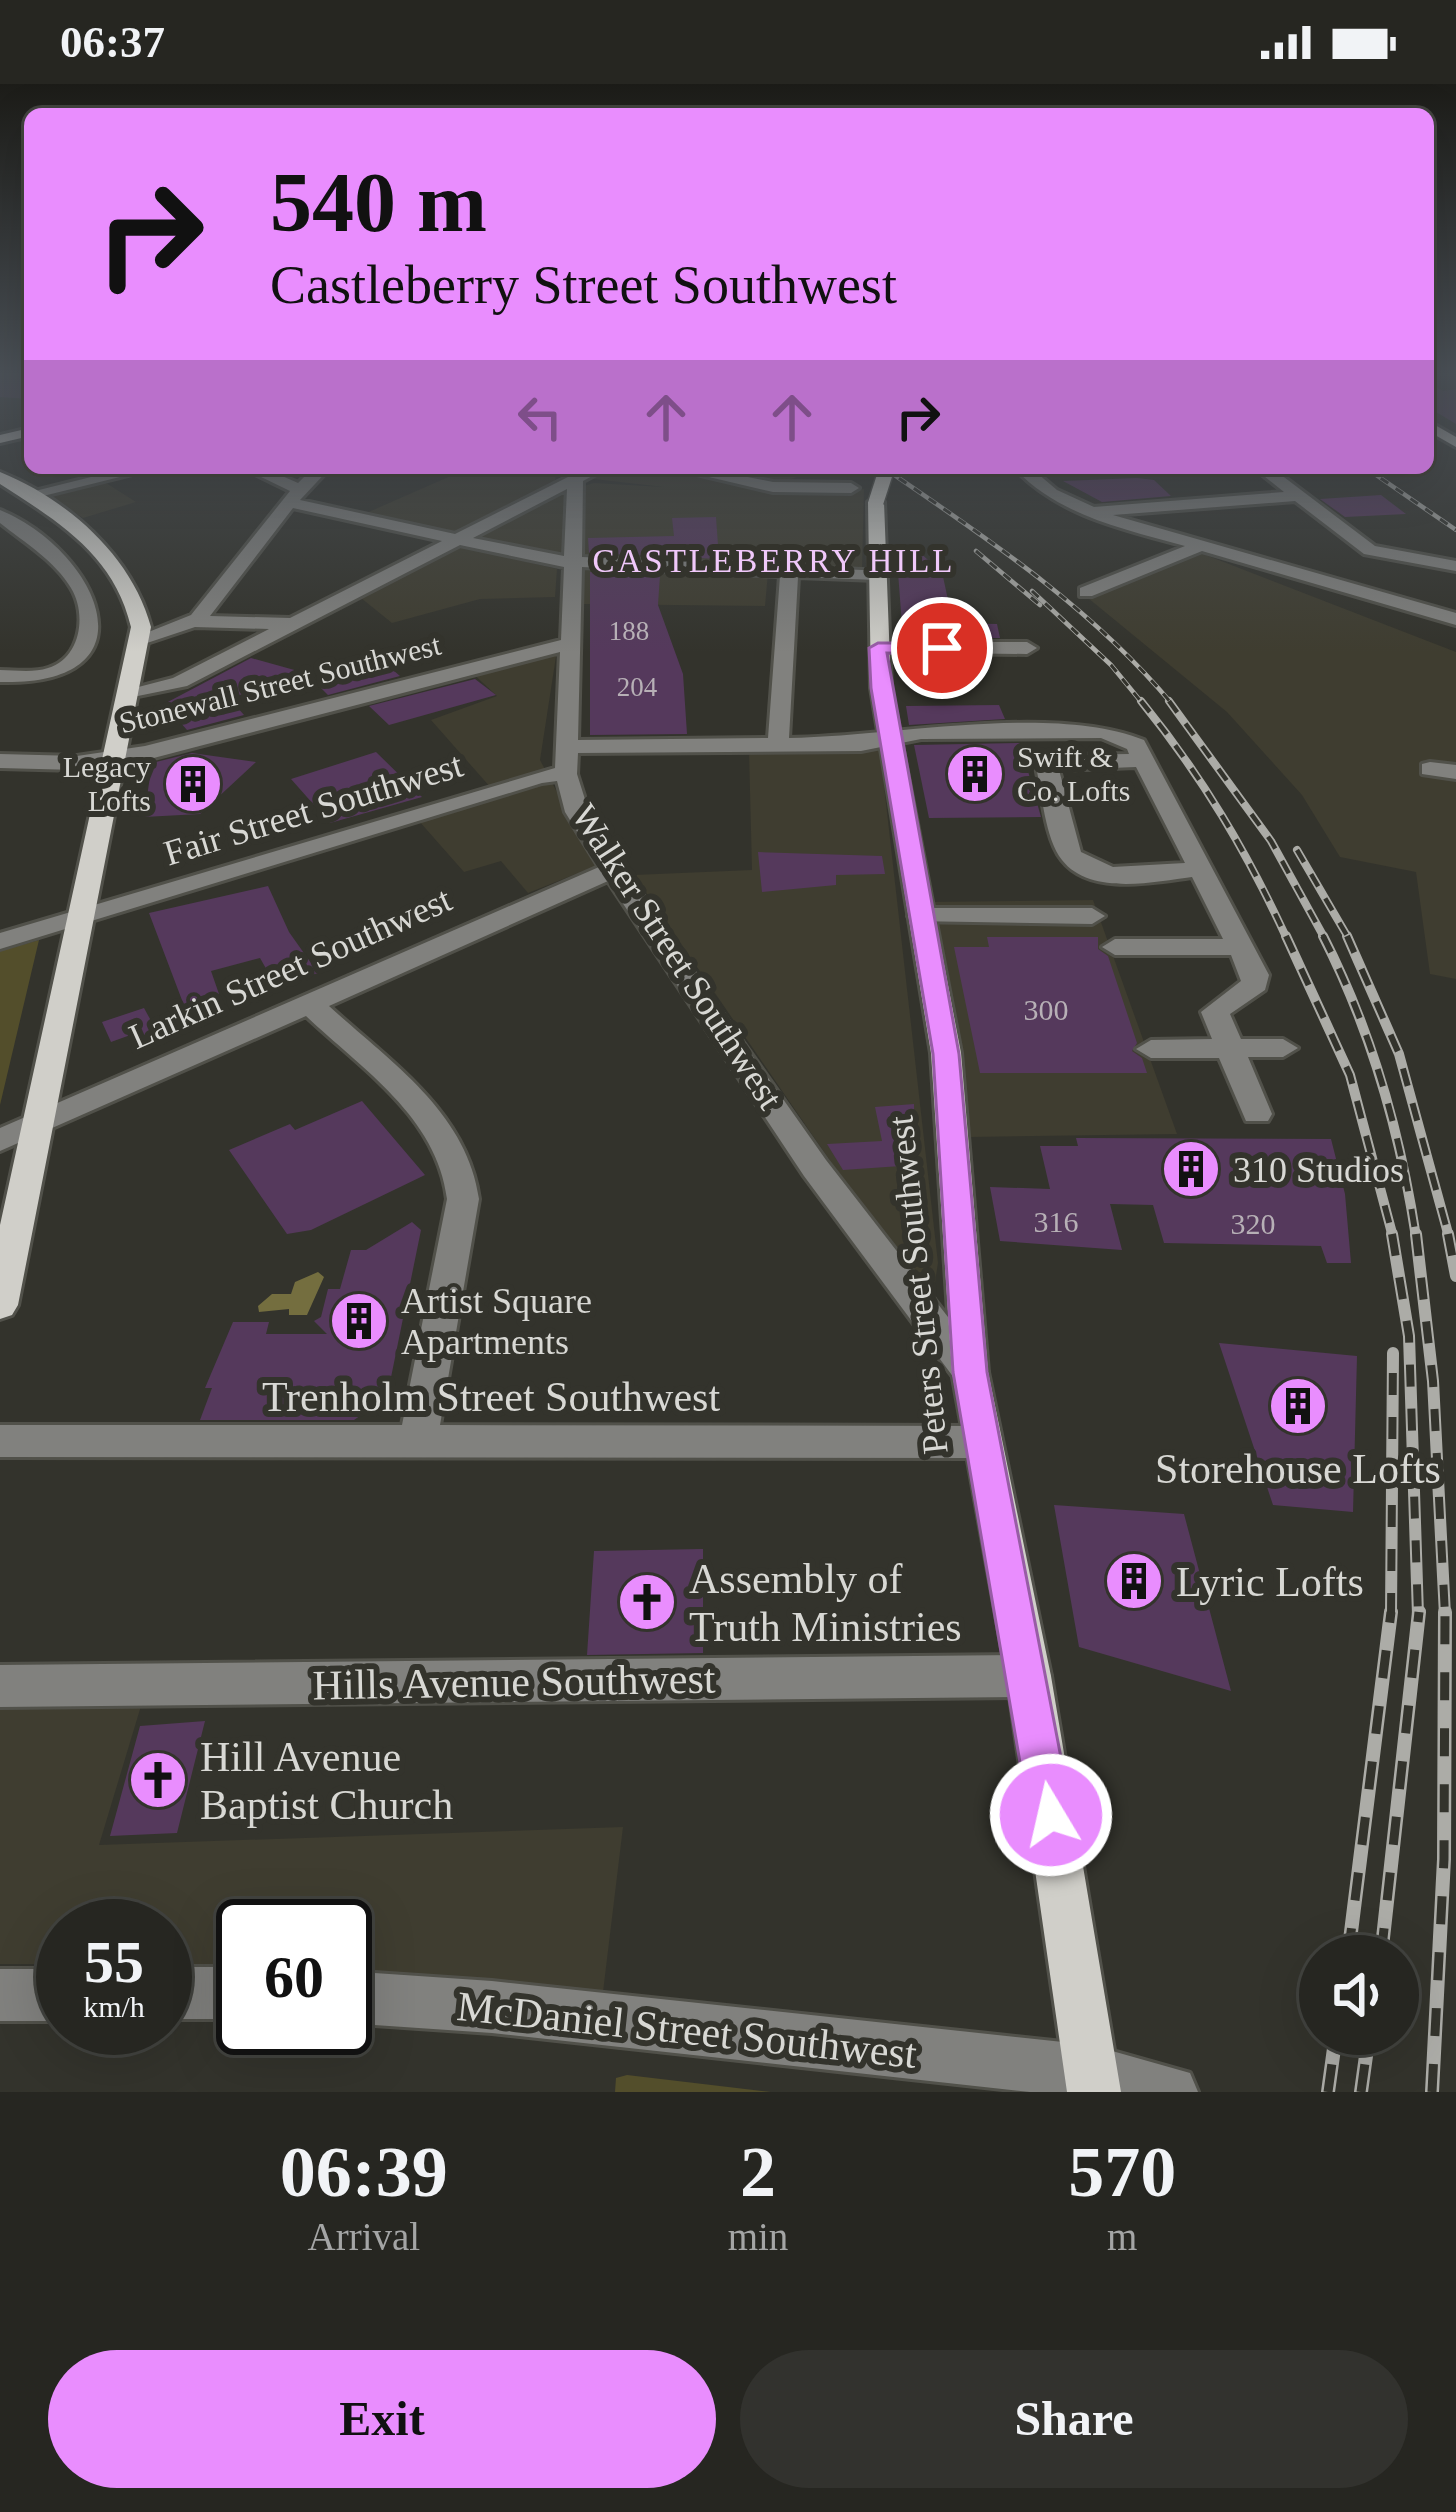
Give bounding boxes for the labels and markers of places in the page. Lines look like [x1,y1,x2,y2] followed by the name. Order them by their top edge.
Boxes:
[891,597,993,699] pin
[1017,740,1130,807] place label: Swift & Co. Lofts
[944,743,1006,805] building icon: Swift & Co. Lofts
[63,750,151,817] place label: Legacy Lofts
[162,753,224,815] building icon: Legacy Lofts
[1160,1138,1222,1200] building icon: 310 Studios
[1233,1150,1404,1190] place label: 310 Studios
[401,1281,592,1362] place label: Artist Square Apartments
[328,1290,390,1352] building icon: Artist Square Apartments
[1267,1375,1329,1437] building icon: Storehouse Lofts
[1155,1446,1441,1492] place label: Storehouse Lofts
[1103,1550,1165,1612] building icon: Lyric Lofts
[689,1556,962,1650] place label: Assembly of Truth Ministries
[1176,1559,1364,1605] place label: Lyric Lofts
[616,1571,678,1633] church icon: Assembly of Truth Ministries
[200,1734,453,1828] place label: Hill Avenue Baptist Church
[127,1749,189,1811] church icon: Hill Avenue Baptist Church

